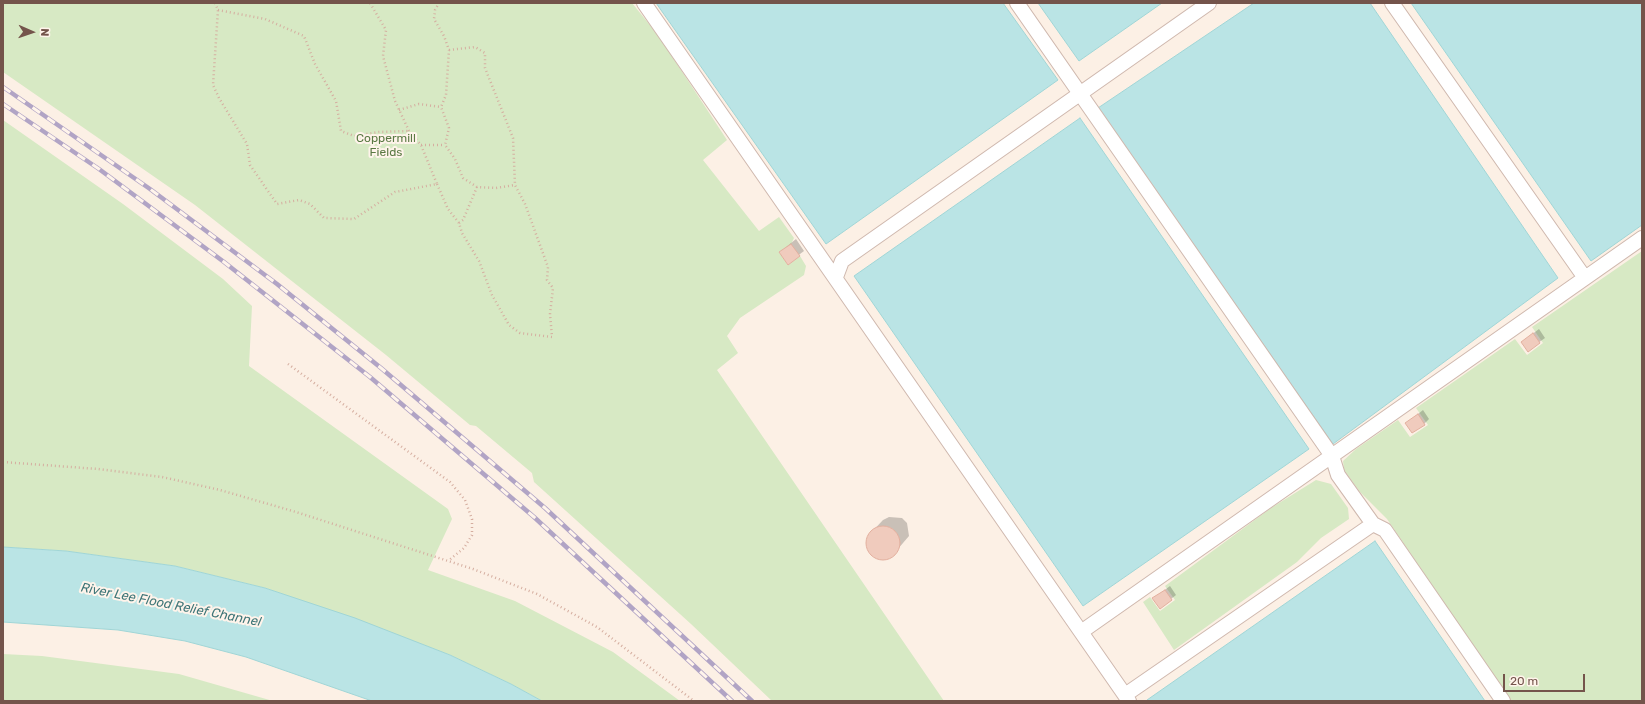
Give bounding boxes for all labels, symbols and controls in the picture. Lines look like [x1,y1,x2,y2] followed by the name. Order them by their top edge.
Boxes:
[12,12,52,52] north arrow
[38,28,51,37] text: N
[356,132,416,160] park label: Coppermill Fields
[80,580,262,630] water label: River Lee Flood Relief Channel
[1505,666,1587,692] scale bar
[1510,674,1538,688] text: 20 m

